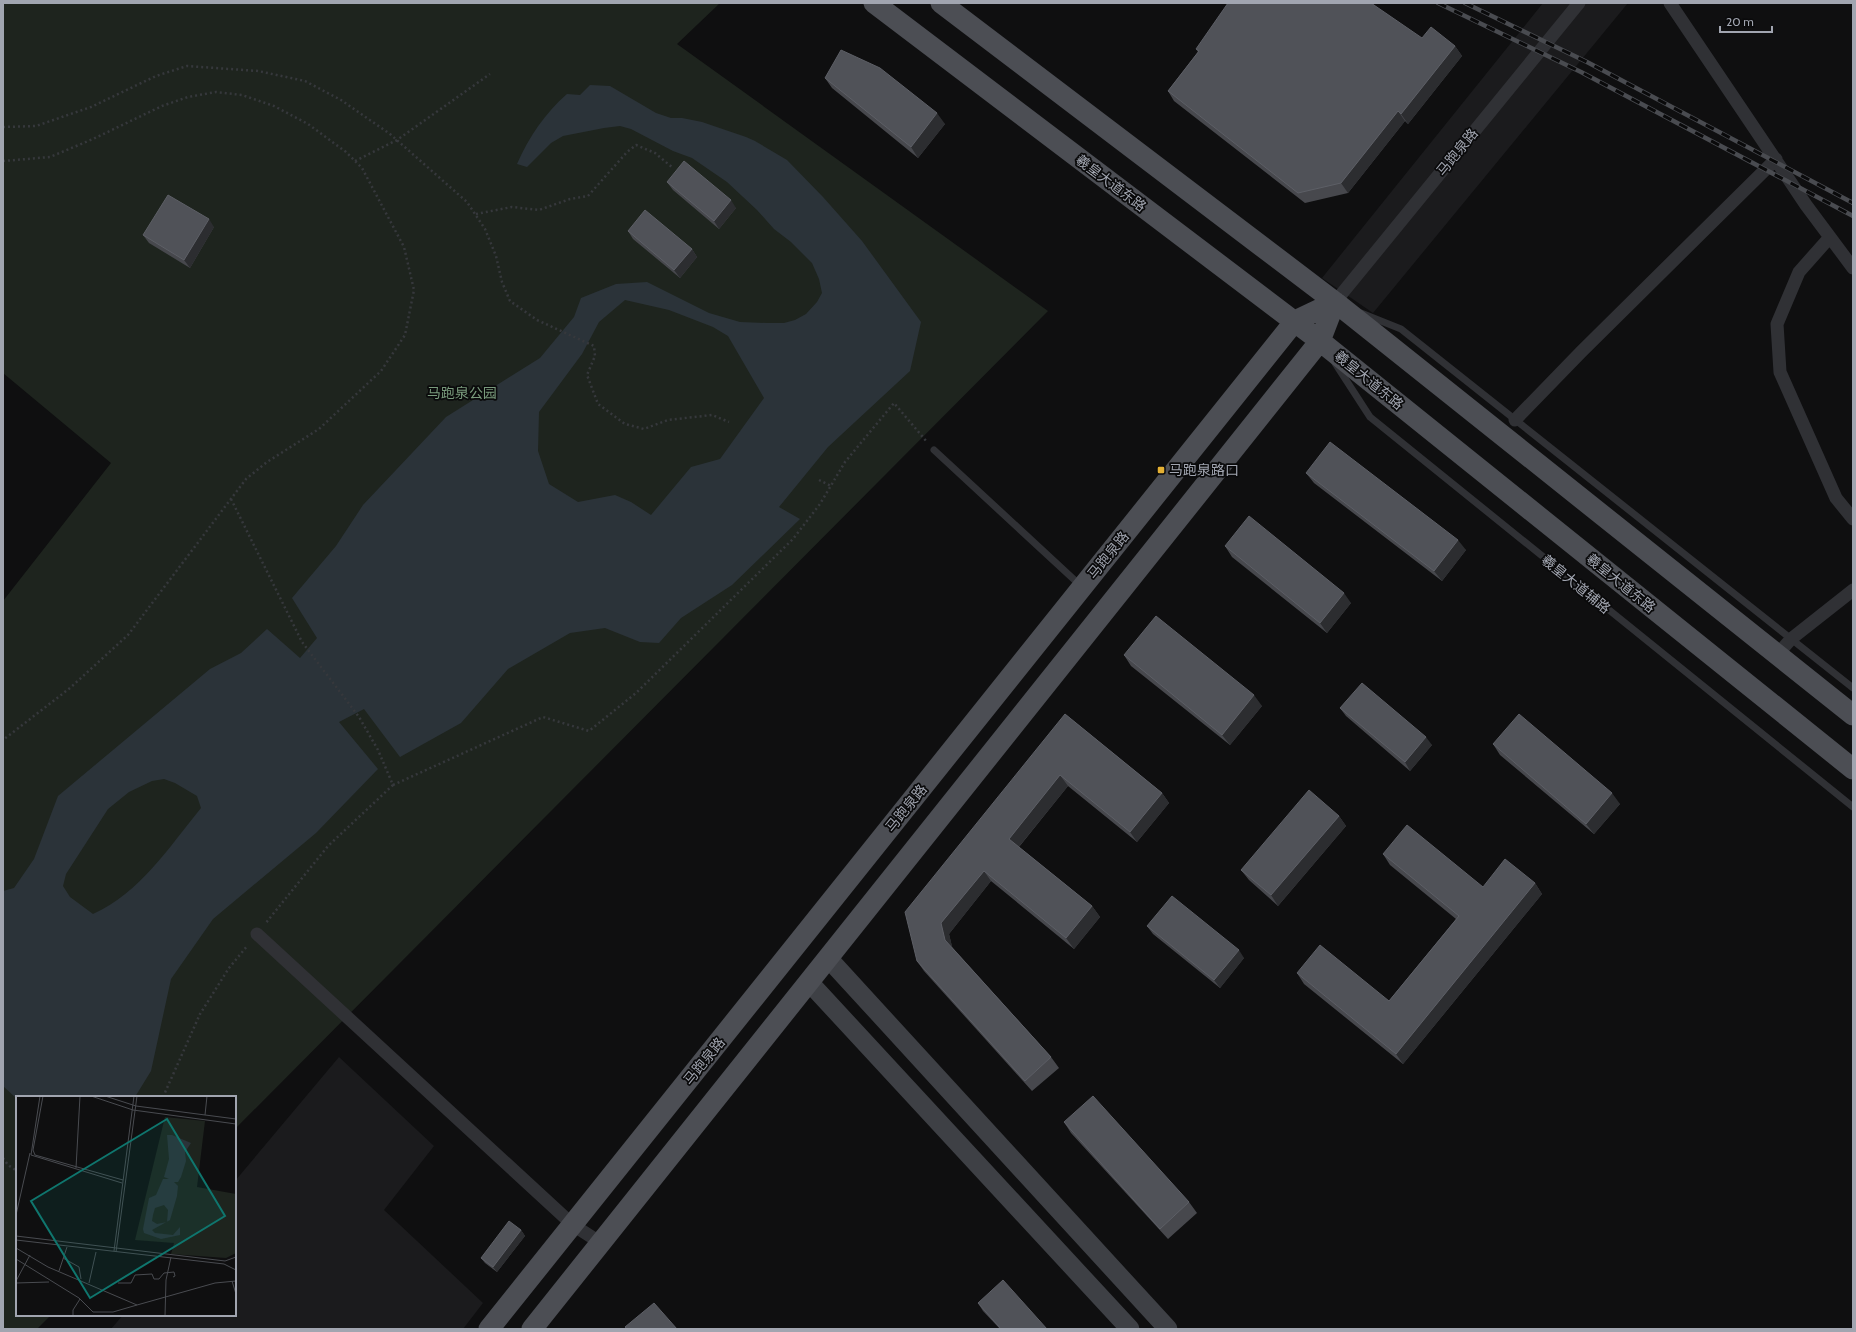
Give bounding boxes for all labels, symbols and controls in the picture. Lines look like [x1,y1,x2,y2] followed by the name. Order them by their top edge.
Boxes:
[1720,8,1772,34] scale bar
[1726,14,1754,29] text: 20 m
[1432,125,1482,179] street label: 马跑泉路
[1072,151,1150,215] street label: 羲皇大道东路
[1331,347,1407,413] street label: 羲皇大道东路
[427,384,497,402] park label: 马跑泉公园
[1169,461,1239,479] place label: 马跑泉路口
[1156,465,1166,475] marker: 马跑泉路口
[1083,528,1133,582] street label: 马跑泉路
[1583,550,1659,616] street label: 羲皇大道东路
[1538,551,1614,617] street label: 羲皇大道辅路
[881,781,931,835] street label: 马跑泉路
[679,1034,729,1088] street label: 马跑泉路
[16,1096,236,1316] inset map

